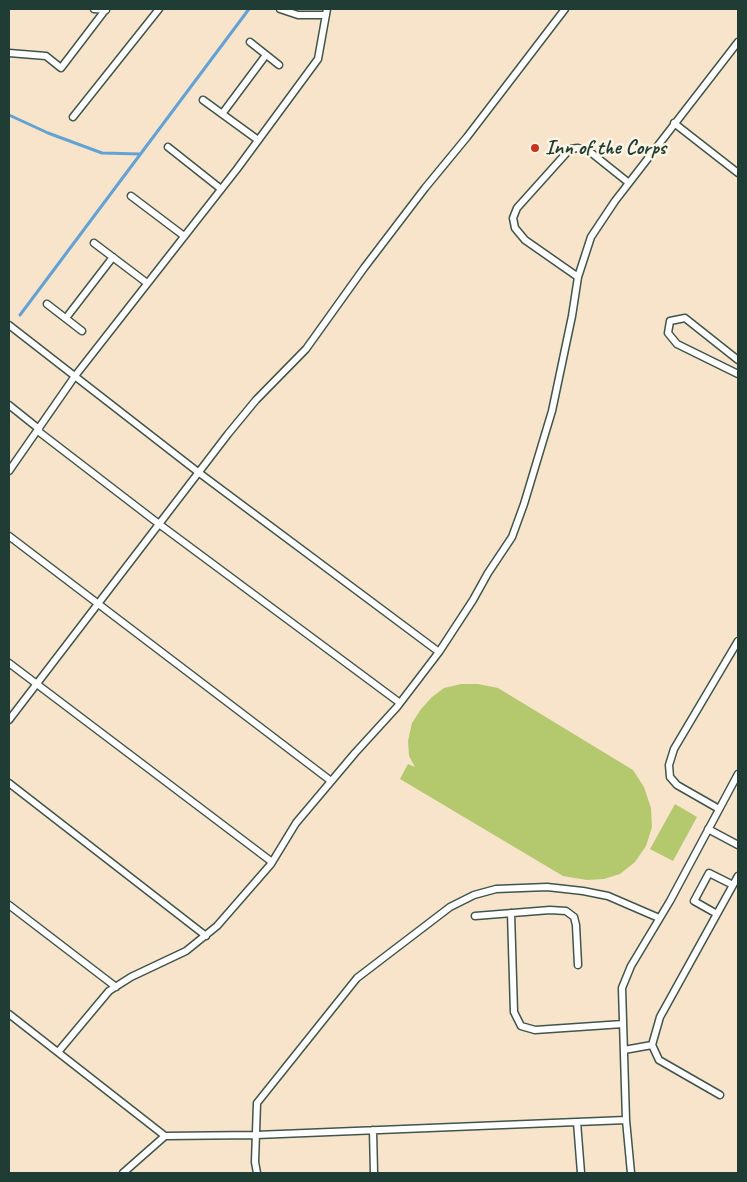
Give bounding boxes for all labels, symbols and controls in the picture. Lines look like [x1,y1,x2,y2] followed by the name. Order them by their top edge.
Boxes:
[545,135,666,161] place label: Inn of the Corps
[529,142,541,154] marker: Inn of the Corps

